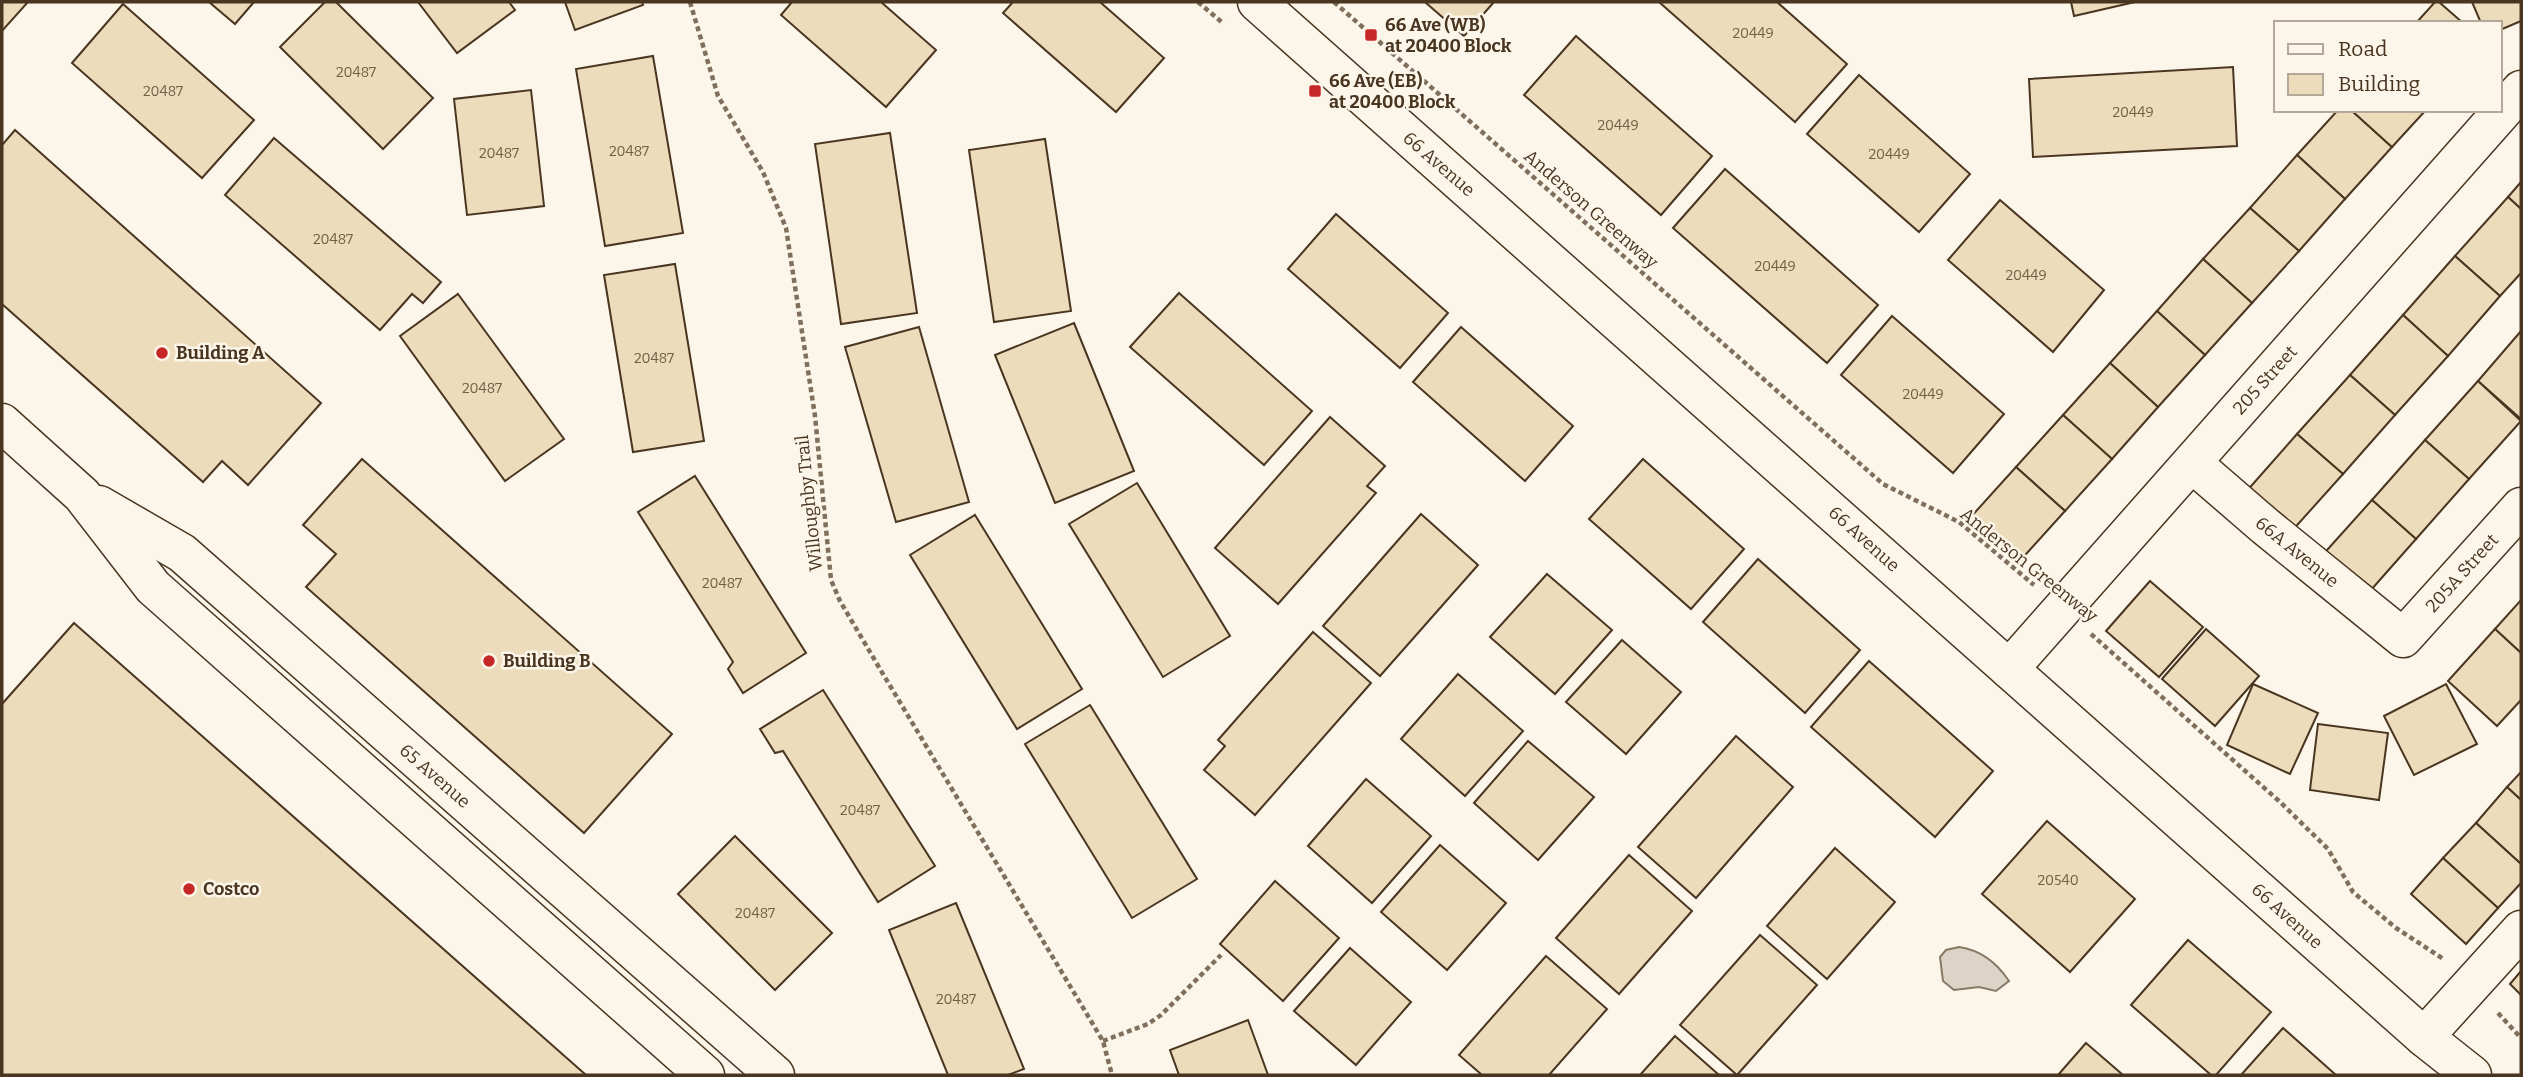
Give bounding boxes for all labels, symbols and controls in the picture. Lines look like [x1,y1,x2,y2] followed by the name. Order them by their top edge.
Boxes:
[1385,14,1512,57] place label: 66 Ave (WB) at 20400 Block
[2274,21,2502,112] legend
[1732,25,1774,42] house number: 20449
[1363,27,1379,43] marker: 66 Ave (WB) at 20400 Block
[2338,36,2387,62] text: Road
[336,64,376,81] house number: 20487
[1329,70,1456,113] place label: 66 Ave (EB) at 20400 Block
[2338,71,2421,97] text: Building
[143,83,183,100] house number: 20487
[1307,83,1323,99] marker: 66 Ave (EB) at 20400 Block
[2112,104,2154,121] house number: 20449
[1597,117,1639,134] house number: 20449
[1399,127,1479,201] street label: 66 Avenue
[609,143,649,160] house number: 20487
[479,145,519,162] house number: 20487
[1520,145,1663,273] street label: Anderson Greenway
[1868,146,1910,163] house number: 20449
[313,231,353,248] house number: 20487
[1754,258,1796,275] house number: 20449
[2005,267,2047,284] house number: 20449
[2228,341,2302,419] street label: 205 Street
[176,342,265,364] place label: Building A
[154,345,170,361] marker: Building A
[634,350,674,367] house number: 20487
[462,380,502,397] house number: 20487
[1902,386,1944,403] house number: 20449
[791,434,827,572] street label: Willoughby Trail
[1824,501,1904,577] street label: 66 Avenue
[1956,503,2102,627] street label: Anderson Greenway
[2251,512,2343,592] street label: 66A Avenue
[2421,529,2503,617] street label: 205A Street
[702,575,742,592] house number: 20487
[503,650,591,672] place label: Building B
[481,653,497,669] marker: Building B
[395,739,475,813] street label: 65 Avenue
[840,802,880,819] house number: 20487
[2037,872,2079,889] house number: 20540
[203,878,259,900] place label: Costco
[2247,878,2327,954] street label: 66 Avenue
[181,881,197,897] marker: Costco
[735,905,775,922] house number: 20487
[936,991,976,1008] house number: 20487

